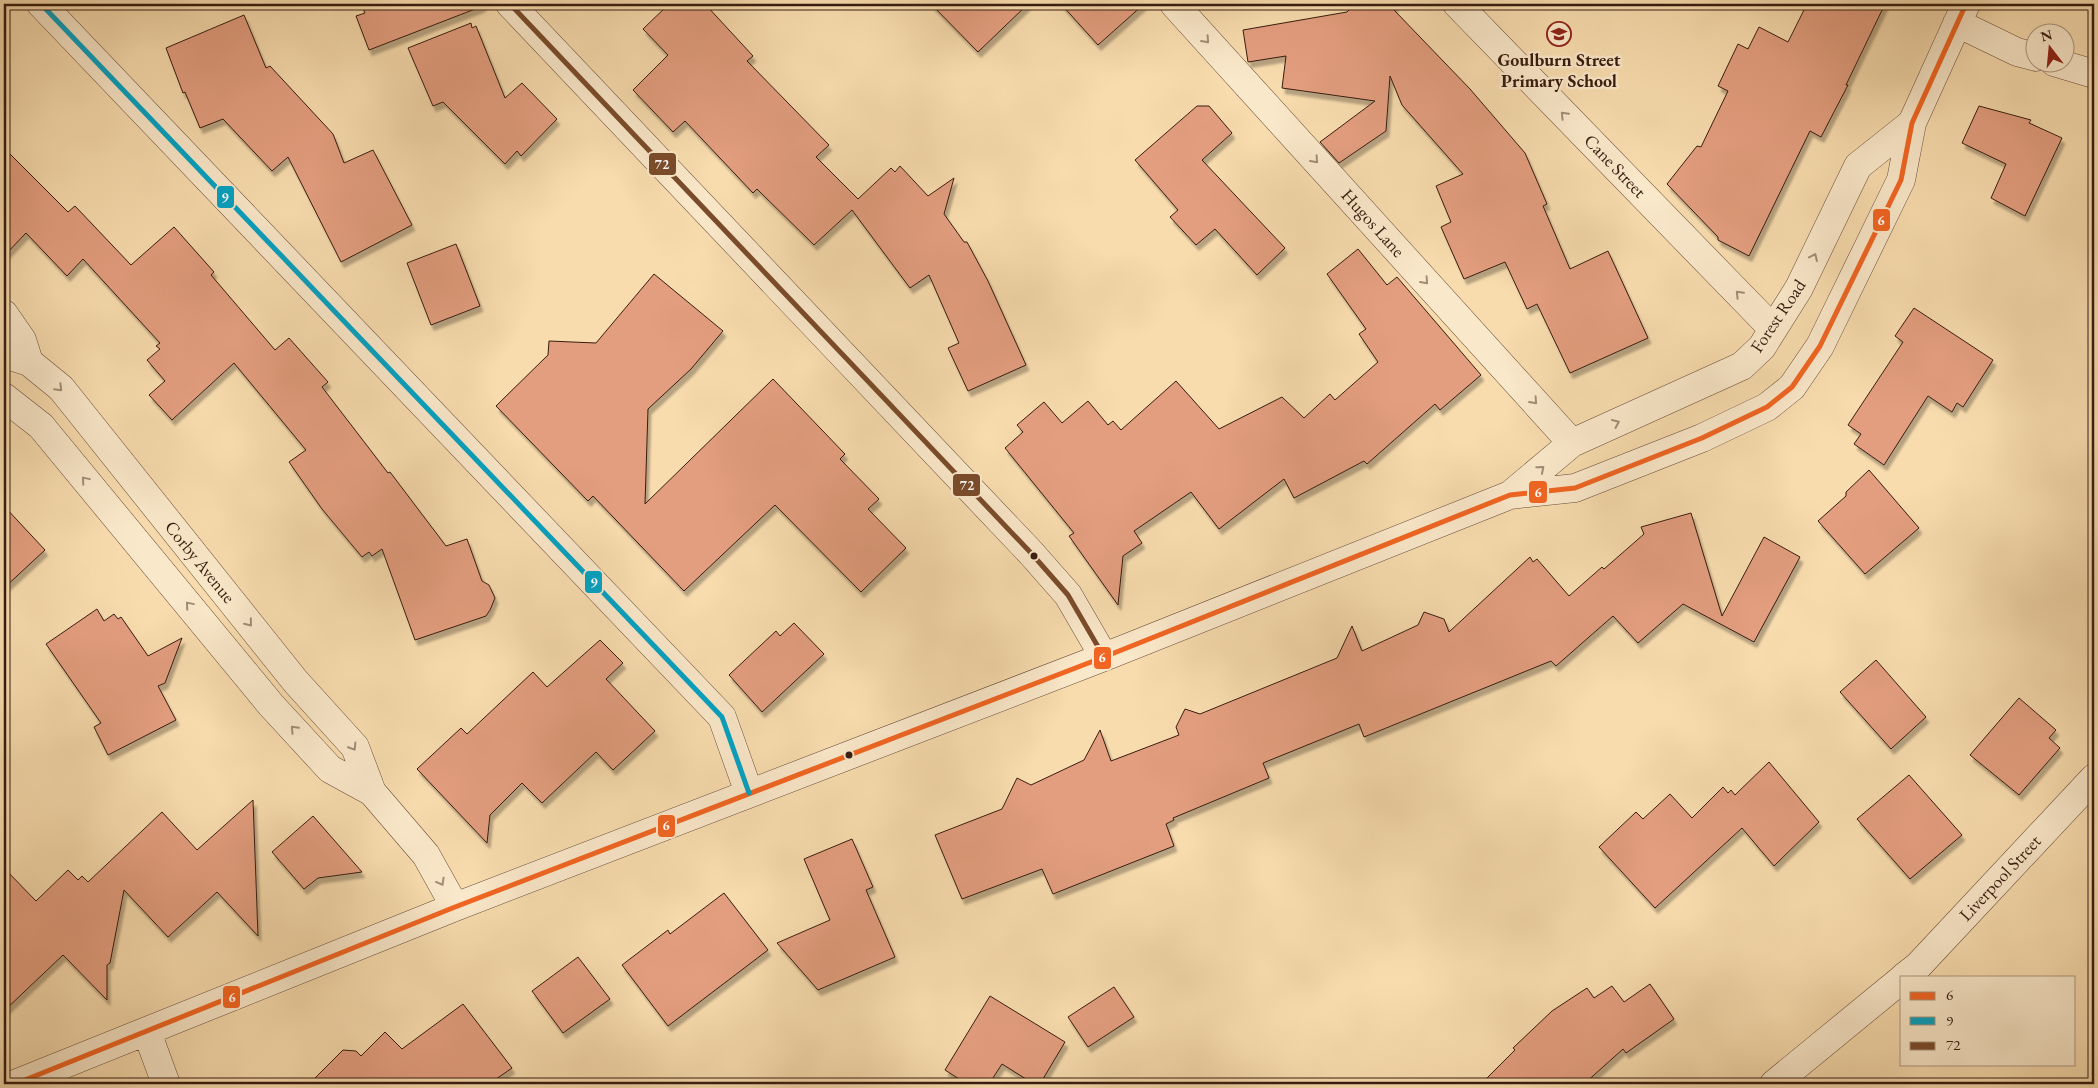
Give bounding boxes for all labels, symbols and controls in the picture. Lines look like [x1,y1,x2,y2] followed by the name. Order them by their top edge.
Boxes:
[1546,21,1572,47] school or university icon: Goulburn Street Primary School
[2026,22,2076,72] north arrow
[2038,25,2055,46] text: N
[1200,34,1209,43] one-way arrow
[1497,48,1621,92] place label: Goulburn Street Primary School
[1561,111,1570,120] one-way arrow
[1579,129,1652,203] street label: Cane Street
[648,152,677,176] line badge: 72
[655,155,670,173] text: 72
[1310,155,1319,164] one-way arrow
[1337,184,1410,262] street label: Hugos Lane
[216,185,235,209] line badge: 9
[221,188,229,206] text: 9
[1872,208,1891,232] line badge: 6
[1877,211,1885,229] text: 6
[1808,253,1818,262] one-way arrow
[1745,274,1811,357] street label: Forest Road
[1419,275,1428,284] one-way arrow
[1735,291,1744,300] one-way arrow
[53,382,62,391] one-way arrow
[1528,395,1537,404] one-way arrow
[1611,419,1620,429] one-way arrow
[1535,466,1544,474] one-way arrow
[952,473,981,497] line badge: 72
[960,476,975,494] text: 72
[83,477,91,486] one-way arrow
[1528,480,1548,504] line badge: 6
[1534,483,1542,501] text: 6
[160,516,241,608] street label: Corby Avenue
[1029,551,1039,561] unlabelled marker
[584,570,603,594] line badge: 9
[590,573,598,591] text: 9
[185,602,194,611] one-way arrow
[243,617,251,626] one-way arrow
[1093,646,1112,670] line badge: 6
[1098,648,1106,666] text: 6
[291,726,300,735] one-way arrow
[346,742,356,751] one-way arrow
[844,750,854,760] unlabelled marker
[657,814,676,838] line badge: 6
[662,816,670,834] text: 6
[1954,829,2046,926] street label: Liverpool Street
[434,877,444,886] one-way arrow
[1900,976,2076,1066] legend
[222,985,241,1009] line badge: 6
[1946,985,1953,1004] text: 6
[228,988,236,1006] text: 6
[1946,1011,1953,1030] text: 9
[1946,1035,1961,1054] text: 72

